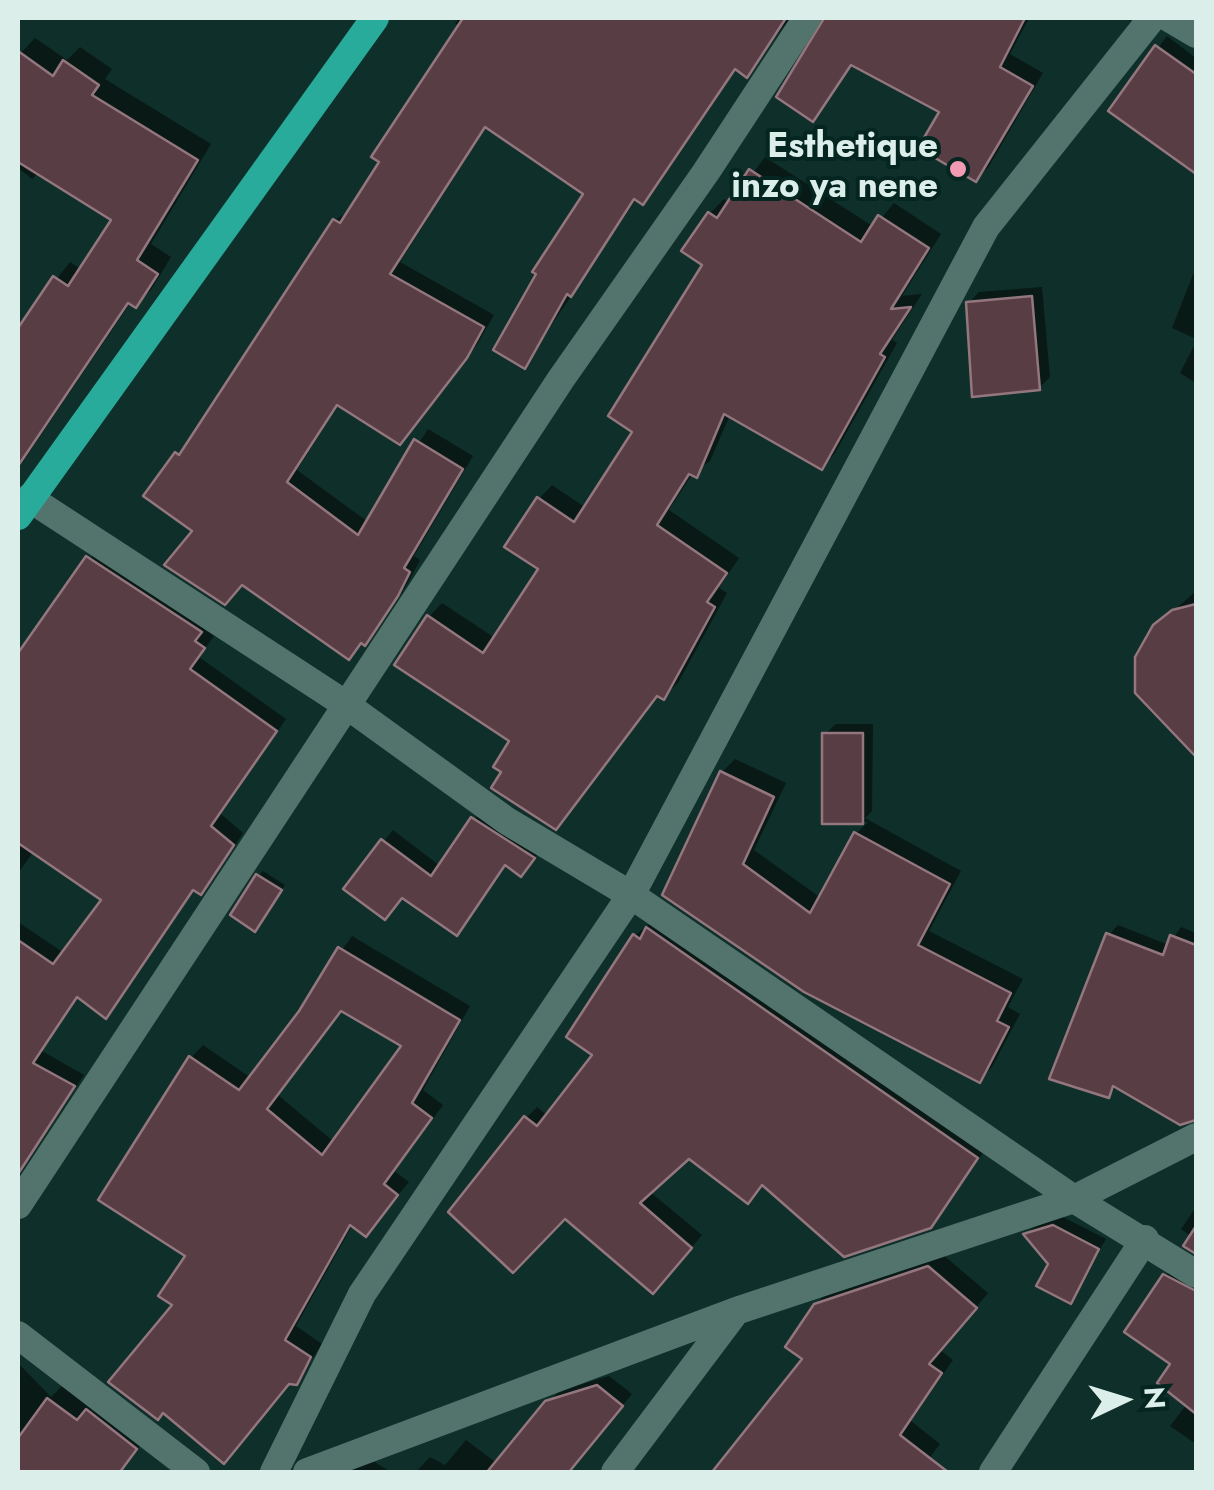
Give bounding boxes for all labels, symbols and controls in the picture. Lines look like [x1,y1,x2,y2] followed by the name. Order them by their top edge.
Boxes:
[731,128,938,210] place label: Esthetique inzo ya nene
[947,158,969,180] marker: Esthetique inzo ya nene
[1074,1350,1174,1450] north arrow
[1133,1385,1176,1410] text: N

